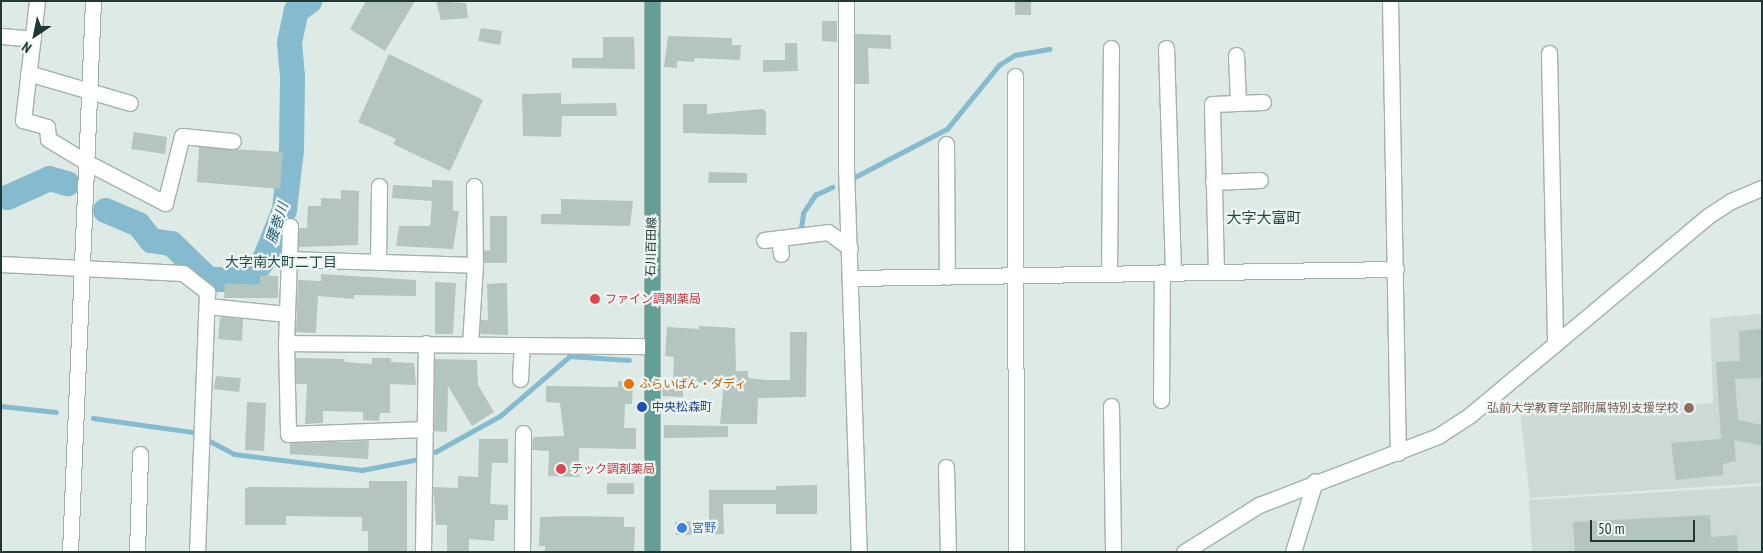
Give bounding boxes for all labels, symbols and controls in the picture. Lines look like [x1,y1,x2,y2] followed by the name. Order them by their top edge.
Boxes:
[10,10,60,60] north arrow
[18,38,35,57] text: N
[263,200,291,246] water label: 腰巻川
[1227,209,1301,227] district label: 大字大富町
[643,217,659,277] street label: 石川百田線
[225,254,337,270] district label: 大字南大町二丁目
[605,292,701,306] place label: ファイン調剤薬局
[589,293,601,305] marker: ファイン調剤薬局
[639,377,747,391] place label: ふらいぱん・ダディ
[623,378,635,390] marker: ふらいぱん・ダディ
[652,400,712,414] place label: 中央松森町
[636,401,648,413] marker: 中央松森町
[1487,401,1679,415] place label: 弘前大学教育学部附属特別支援学校
[1683,402,1695,414] marker: 弘前大学教育学部附属特別支援学校
[571,462,655,476] place label: テック調剤薬局
[555,463,567,475] marker: テック調剤薬局
[1593,510,1698,542] scale bar
[1598,519,1624,538] text: 50 m
[692,521,716,535] place label: 宮野
[676,522,688,534] marker: 宮野

